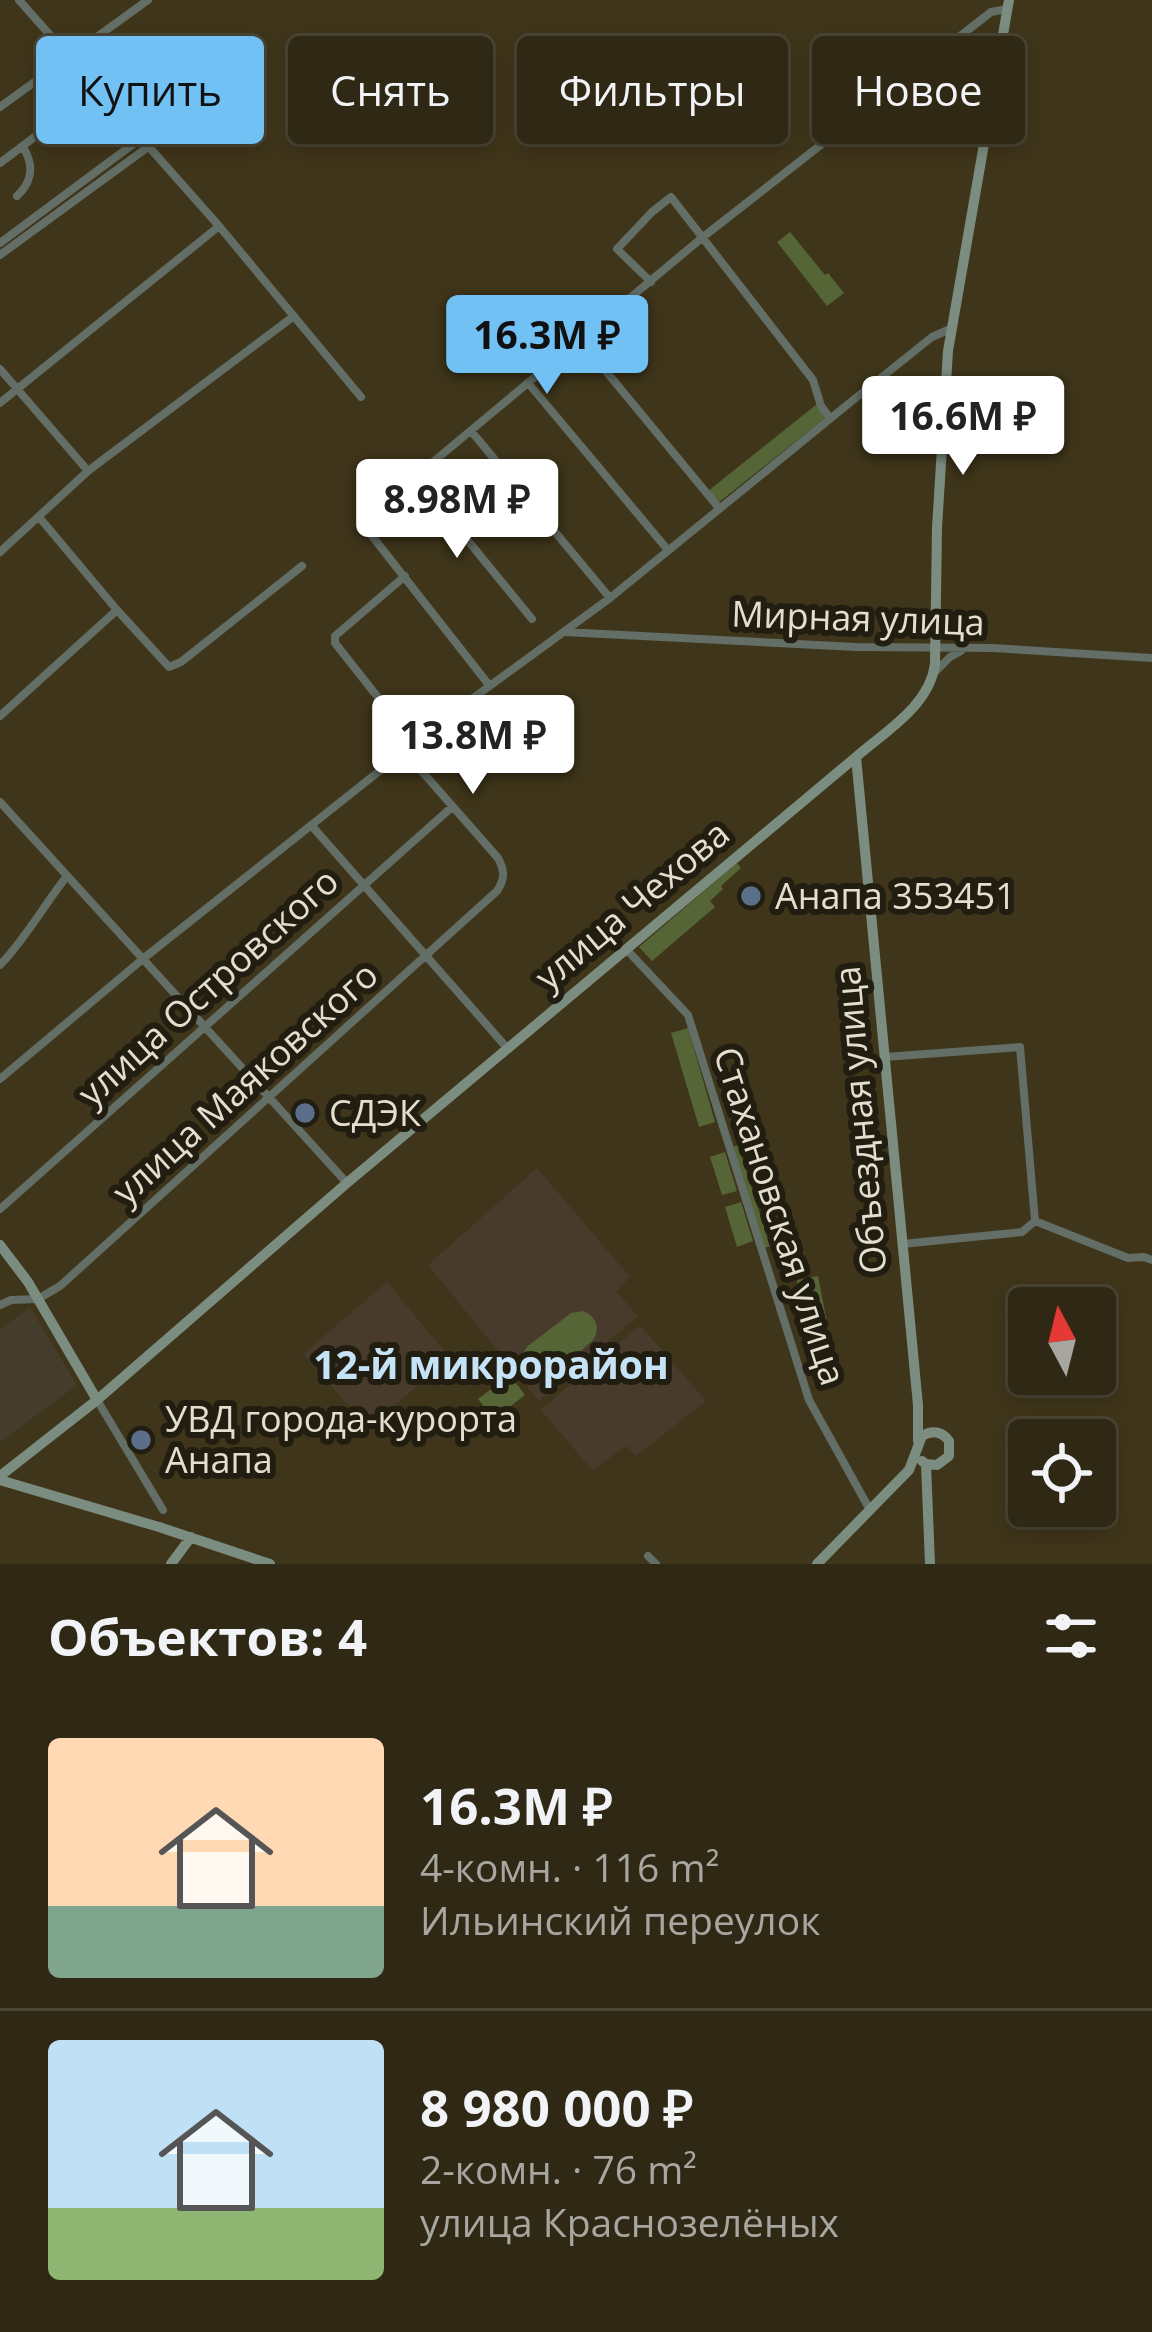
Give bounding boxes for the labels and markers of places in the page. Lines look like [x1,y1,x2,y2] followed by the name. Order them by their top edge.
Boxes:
[436,295,658,397] pin: 16.3M ₽
[852,376,1074,478] pin: 16.6M ₽
[346,459,568,561] pin: 8.98M ₽
[362,695,584,797] pin: 13.8M ₽
[775,871,1016,920] place label: Анапа 353451
[738,883,764,909] marker: Анапа 353451
[329,1088,421,1137] place label: СДЭК
[292,1100,318,1126] marker: СДЭК
[165,1394,517,1484] place label: УВД города-курорта Анапа
[128,1427,154,1453] marker: УВД города-курорта Анапа

